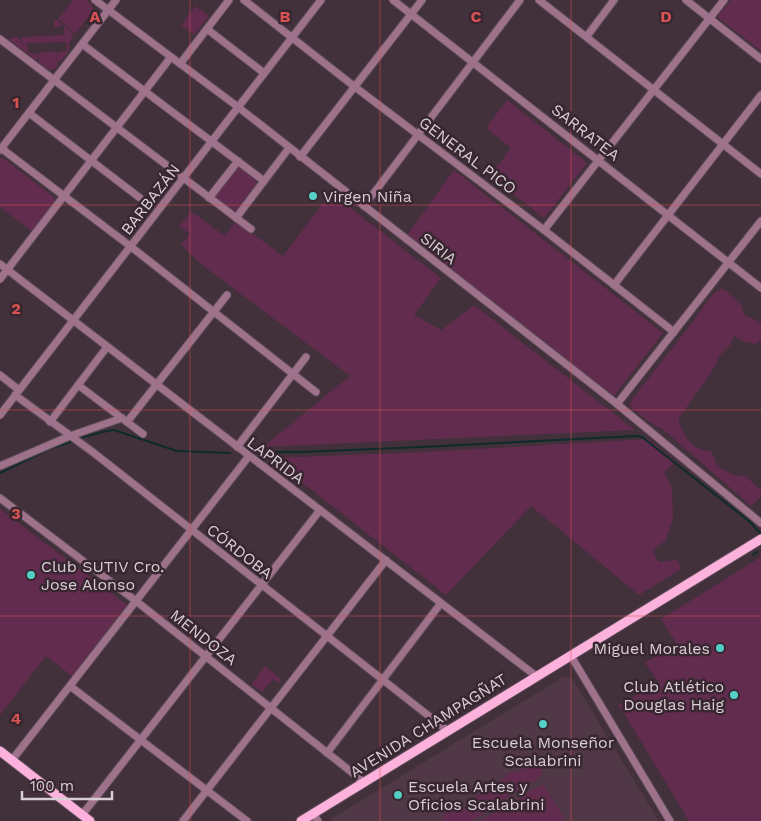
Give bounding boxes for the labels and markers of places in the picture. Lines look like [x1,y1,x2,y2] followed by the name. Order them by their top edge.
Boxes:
[323,187,412,206] place label: Virgen Niña
[307,190,319,202] marker: Virgen Niña
[41,557,164,594] place label: Club SUTIV Cro. Jose Alonso
[25,569,37,581] marker: Club SUTIV Cro. Jose Alonso
[594,639,710,658] place label: Miguel Morales
[714,642,726,654] marker: Miguel Morales
[623,677,724,714] place label: Club Atlético Douglas Haig
[728,689,740,701] marker: Club Atlético Douglas Haig
[537,718,549,730] marker: Escuela Monseñor Scalabrini
[472,733,615,770] place label: Escuela Monseñor Scalabrini
[408,777,544,814] place label: Escuela Artes y Oficios Scalabrini
[392,789,404,801] marker: Escuela Artes y Oficios Scalabrini

